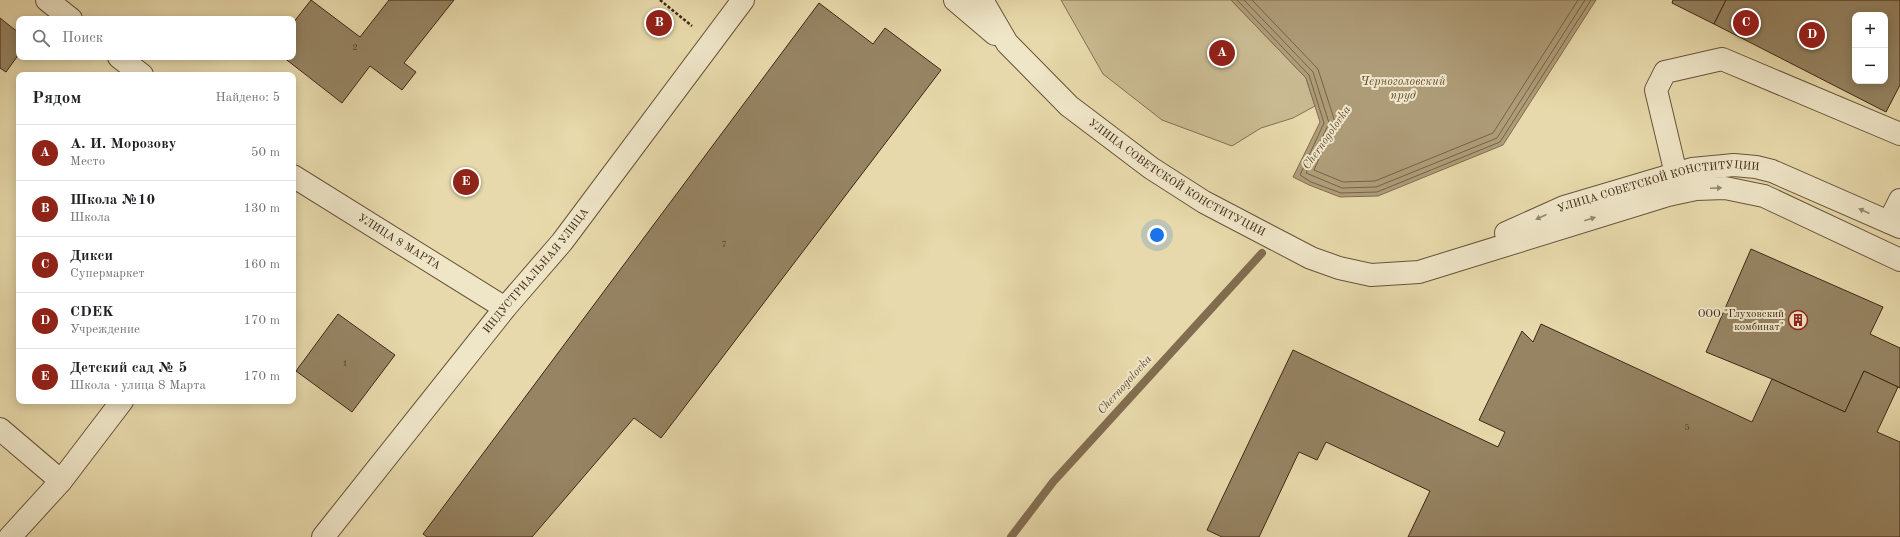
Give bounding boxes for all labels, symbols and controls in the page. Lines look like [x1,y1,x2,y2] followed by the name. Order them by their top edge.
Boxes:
[646,8,672,38] pin: B
[1733,8,1759,38] pin: C
[1852,12,1888,84] map controls
[1852,12,1888,48] button: +
[16,16,296,60] search box
[1799,20,1825,50] pin: D
[30,27,52,49] icon: search
[62,31,103,46] text: Поиск
[1209,38,1235,68] pin: A
[352,43,358,52] house number: 2
[1852,48,1888,84] button: −
[1360,76,1446,102] water label: Черноголовский пруд
[32,90,81,107] text: Рядом
[216,91,280,104] text: Найдено: 5
[1301,103,1354,172] water label: Chernogolovka
[1086,117,1267,239] street label: УЛИЦА СОВЕТСКОЙ КОНСТИТУЦИИ
[70,137,177,152] text: А. И. Морозову
[40,146,50,159] text: A
[251,146,280,159] text: 50 m
[70,155,105,168] text: Место
[1556,159,1761,215] street label: УЛИЦА СОВЕТСКОЙ КОНСТИТУЦИИ
[453,167,479,197] pin: E
[1710,185,1722,192] one-way arrow
[70,193,155,208] text: Школа №10
[40,202,50,215] text: B
[243,202,280,215] text: 130 m
[481,206,591,336] street label: ИНДУСТРИАЛЬНАЯ УЛИЦА
[1858,208,1870,214] one-way arrow
[70,211,110,224] text: Школа
[356,212,443,272] street label: УЛИЦА 8 МАРТА
[1536,214,1547,220] one-way arrow
[1584,216,1596,222] one-way arrow
[1147,225,1167,245] your location
[721,240,727,249] house number: 7
[70,249,113,264] text: Дикси
[41,258,49,271] text: C
[243,258,280,271] text: 160 m
[70,267,145,280] text: Супермаркет
[70,305,114,320] text: CDEK
[1698,309,1784,333] place label: ООО "Глуховский комбинат"
[1787,309,1809,331] building icon: ООО "Глуховский комбинат"
[40,314,50,327] text: D
[243,314,280,327] text: 170 m
[70,323,140,336] text: Учреждение
[1096,353,1155,417] water label: Chernogolovka
[342,359,348,368] house number: 1
[70,361,187,376] text: Детский сад № 5
[41,370,49,383] text: E
[243,370,280,383] text: 170 m
[70,379,206,392] text: Школа · улица 8 Марта
[1684,423,1690,432] house number: 5

